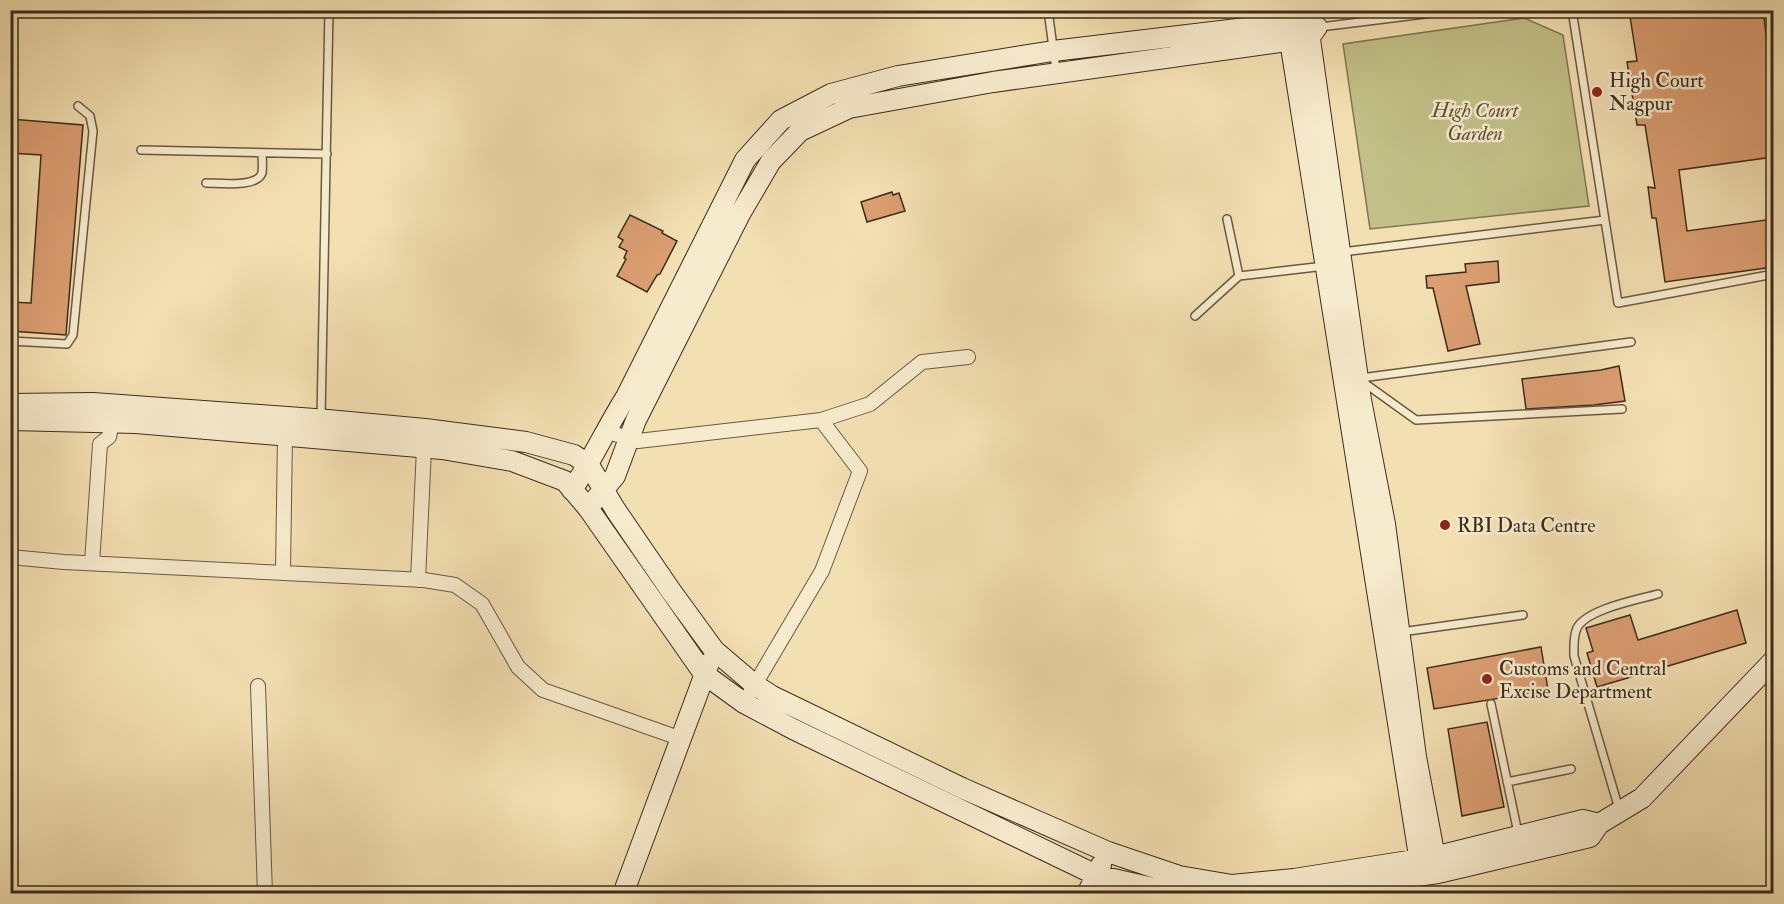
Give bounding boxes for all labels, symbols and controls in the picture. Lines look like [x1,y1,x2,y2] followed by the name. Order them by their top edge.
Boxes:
[1609,68,1704,117] place label: High Court Nagpur
[1590,85,1604,99] marker: High Court Nagpur
[1431,98,1520,146] park label: High Court Garden
[1457,513,1596,538] place label: RBI Data Centre
[1438,518,1452,532] marker: RBI Data Centre
[1499,656,1666,705] place label: Customs and Central Excise Department
[1480,672,1494,686] marker: Customs and Central Excise Department

